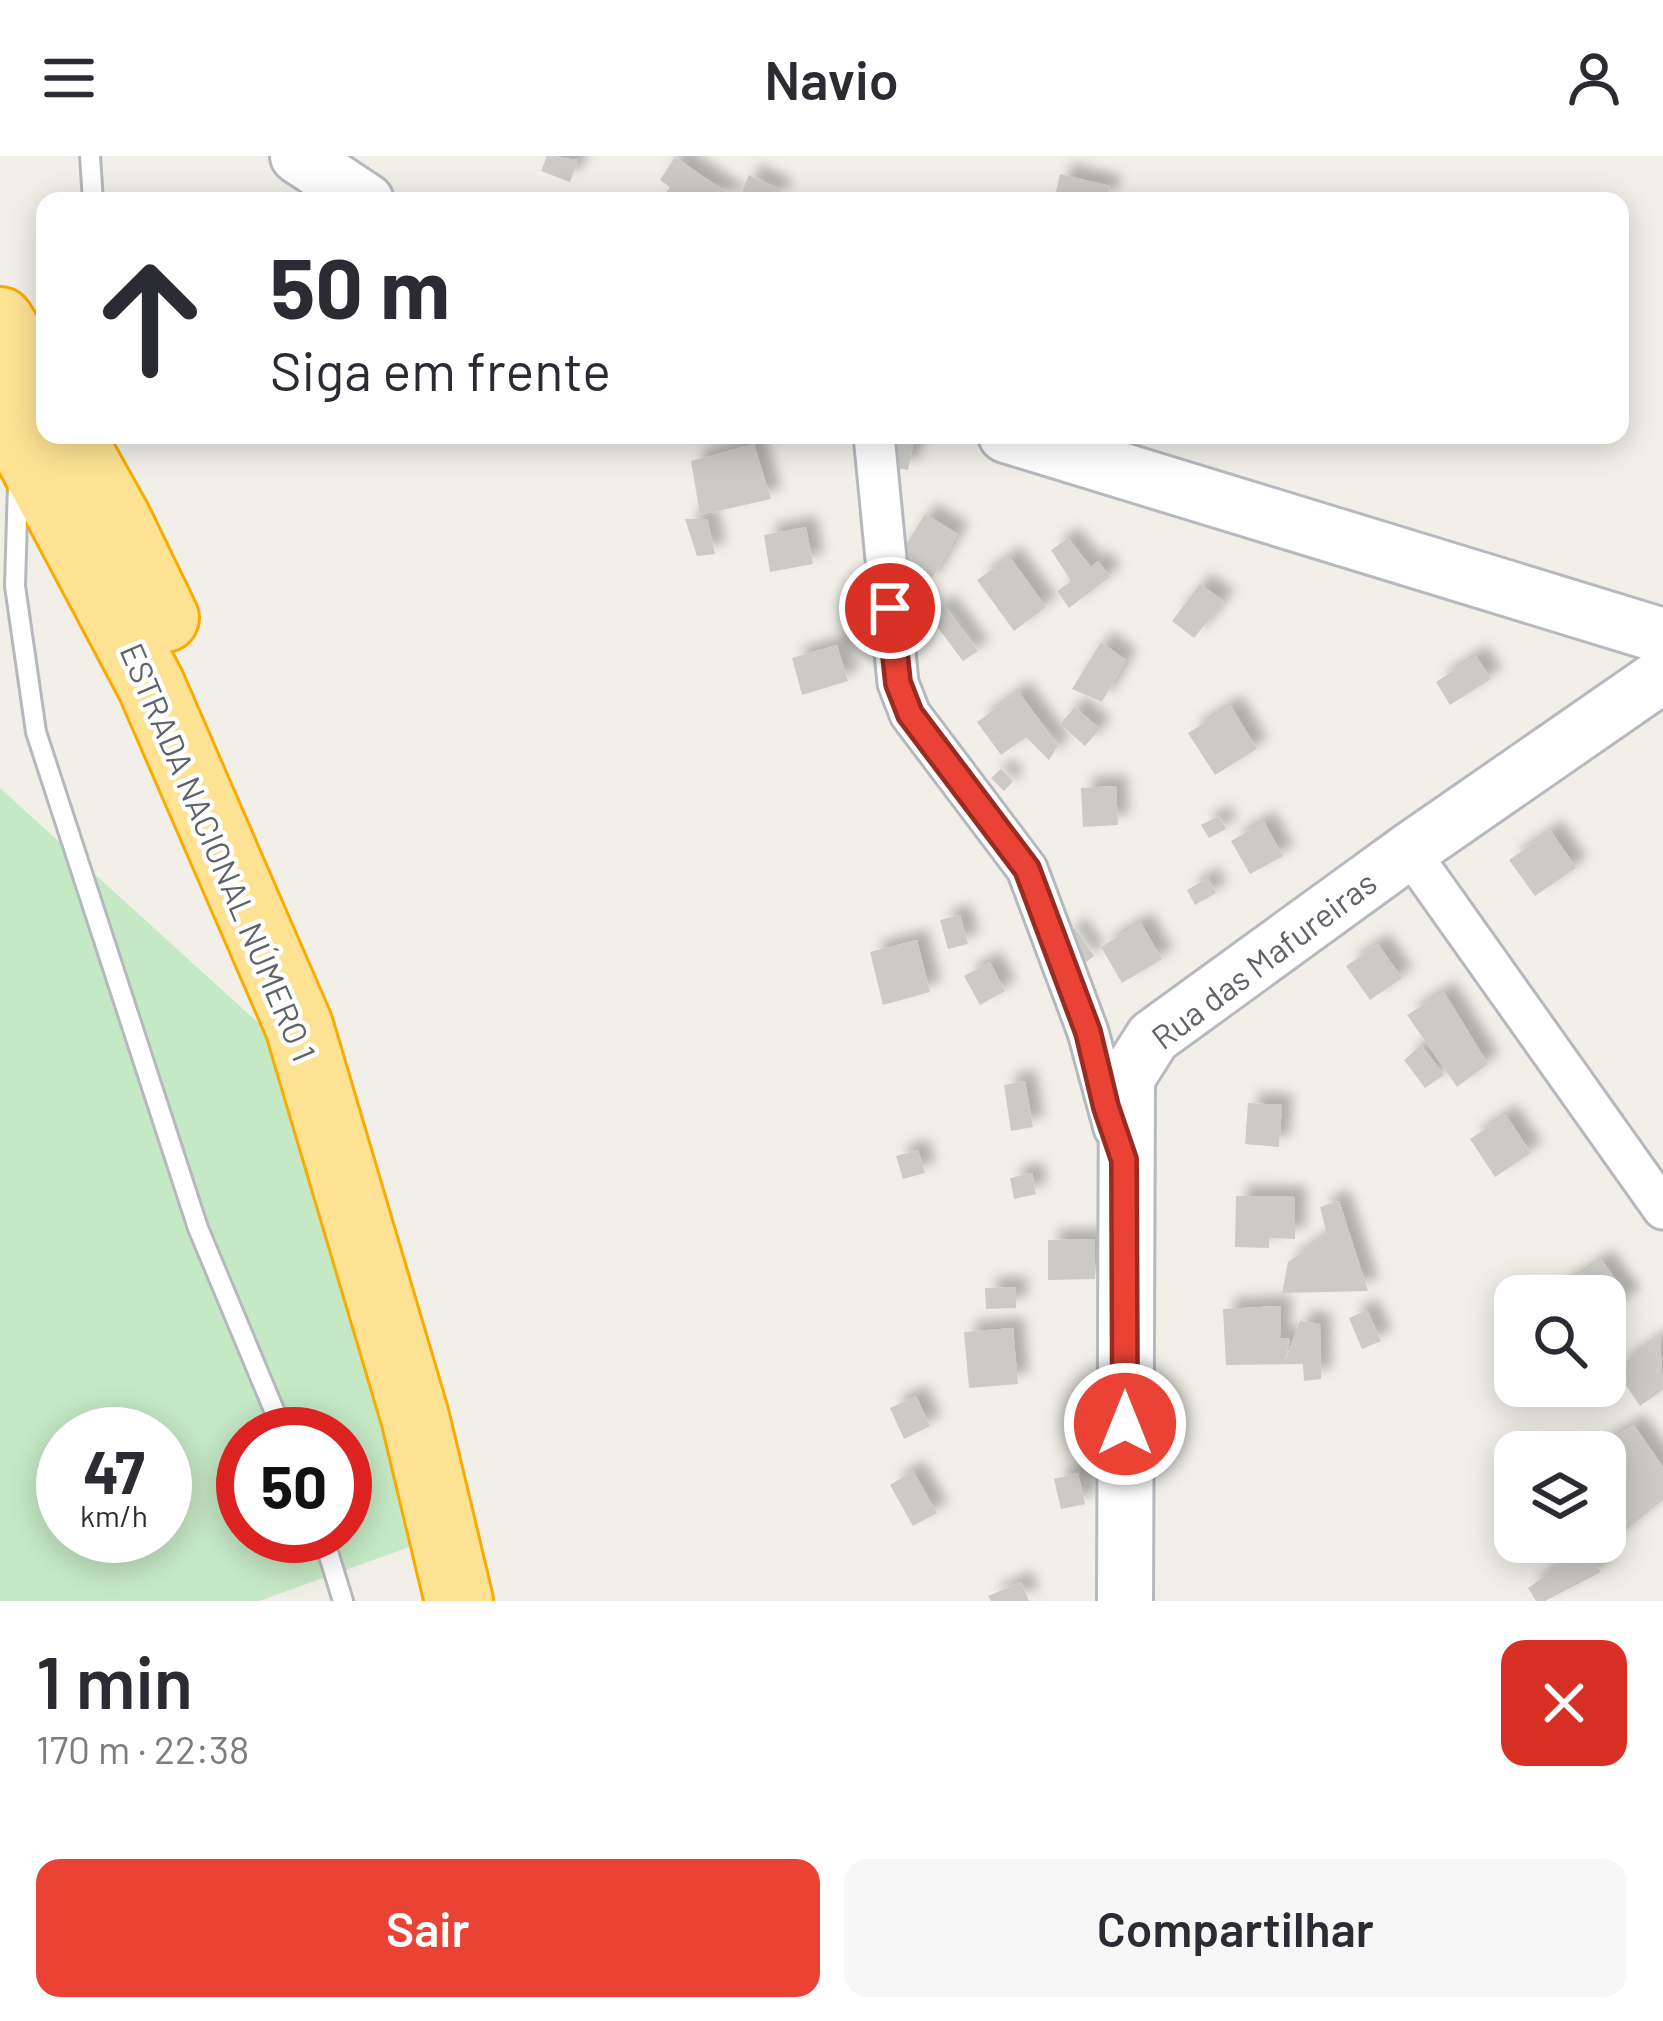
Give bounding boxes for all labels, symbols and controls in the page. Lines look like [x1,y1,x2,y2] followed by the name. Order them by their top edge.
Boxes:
[36,45,102,111] icon: menu
[1561,45,1627,111] icon: person
[764,46,899,111] text: Navio
[270,235,450,336] text: 50 m
[72,240,228,396] icon: ahead
[270,337,611,402] text: Siga em frente
[839,557,941,659] pin
[857,575,923,641] icon: arrive
[113,637,325,1066] street label: ESTRADA NACIONAL NÚMERO 1
[1143,862,1384,1057] street label: Rua das Mafureiras
[1494,1275,1626,1563] map controls
[1494,1275,1626,1407] button: search
[1062,1361,1188,1487] position arrow
[216,1407,372,1563] speed limit sign: 50
[1494,1431,1626,1563] button: layers
[83,1434,145,1506] text: 47
[80,1497,148,1533] text: km/h
[36,1637,193,1723] text: 1 min
[1501,1640,1627,1766] button: close
[36,1725,249,1772] text: 170 m · 22:38
[36,1859,820,1997] button: Sair
[844,1859,1627,1997] button: Compartilhar

